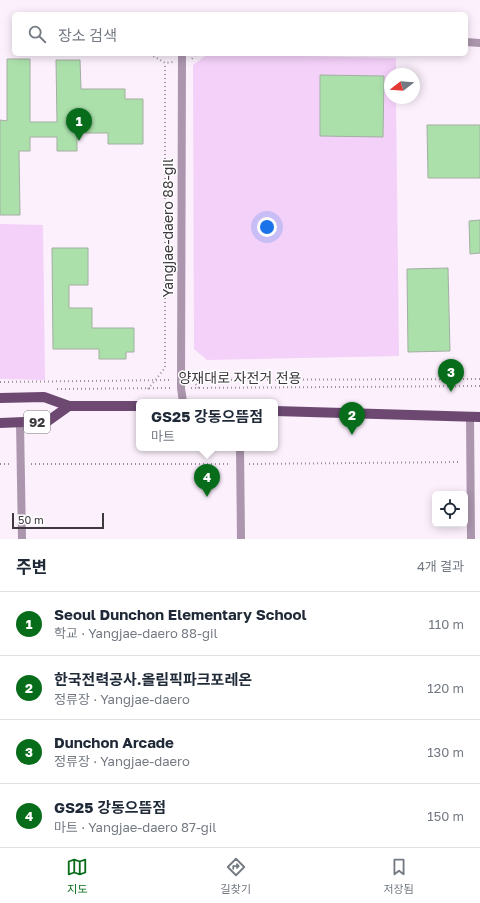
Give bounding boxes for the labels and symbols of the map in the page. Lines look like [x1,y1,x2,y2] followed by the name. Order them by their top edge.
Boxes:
[384,68,420,104] north arrow
[66,108,92,141] pin: 1
[159,158,176,298] street label: Yangjae-daero 88-gil
[257,217,277,237] your location
[438,359,464,392] pin: 3
[179,369,302,386] street label: 양재대로 자전거 전용
[339,402,365,435] pin: 2
[24,411,50,433] road number: 92
[194,464,220,497] pin: 4
[12,511,104,530] scale bar

